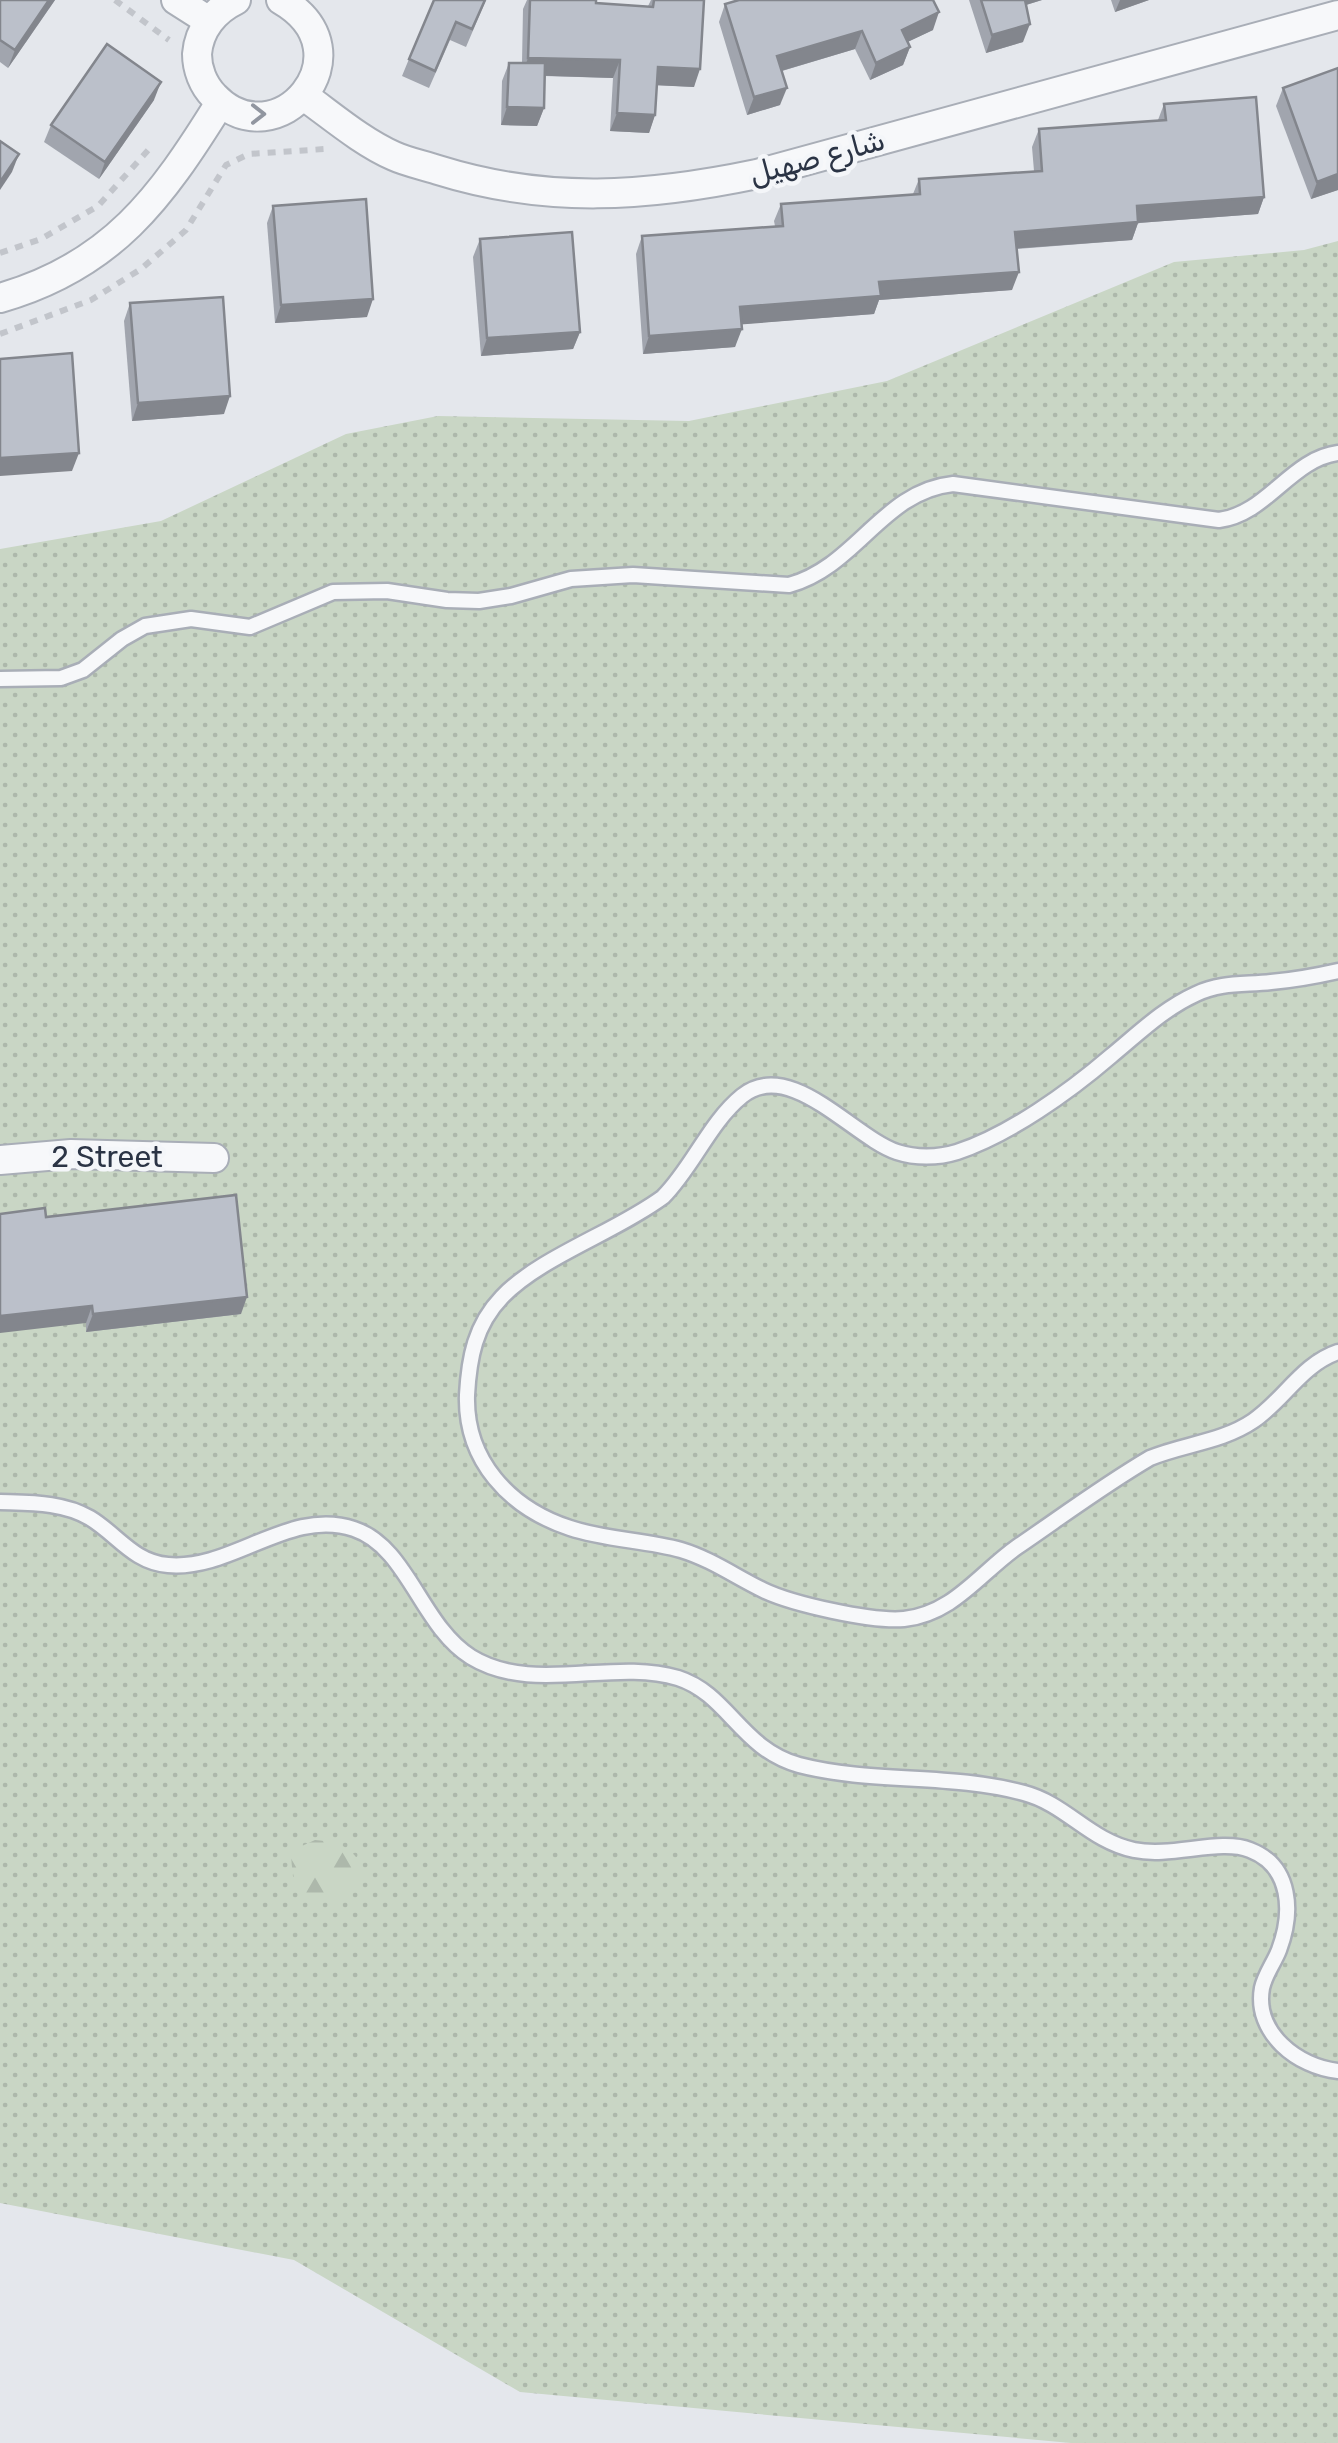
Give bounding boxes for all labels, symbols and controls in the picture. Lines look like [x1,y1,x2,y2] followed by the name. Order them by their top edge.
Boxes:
[251,103,266,125] one-way arrow
[745,122,889,194] street label: شارع صهيل
[51,1139,163,1175] street label: 2 Street

